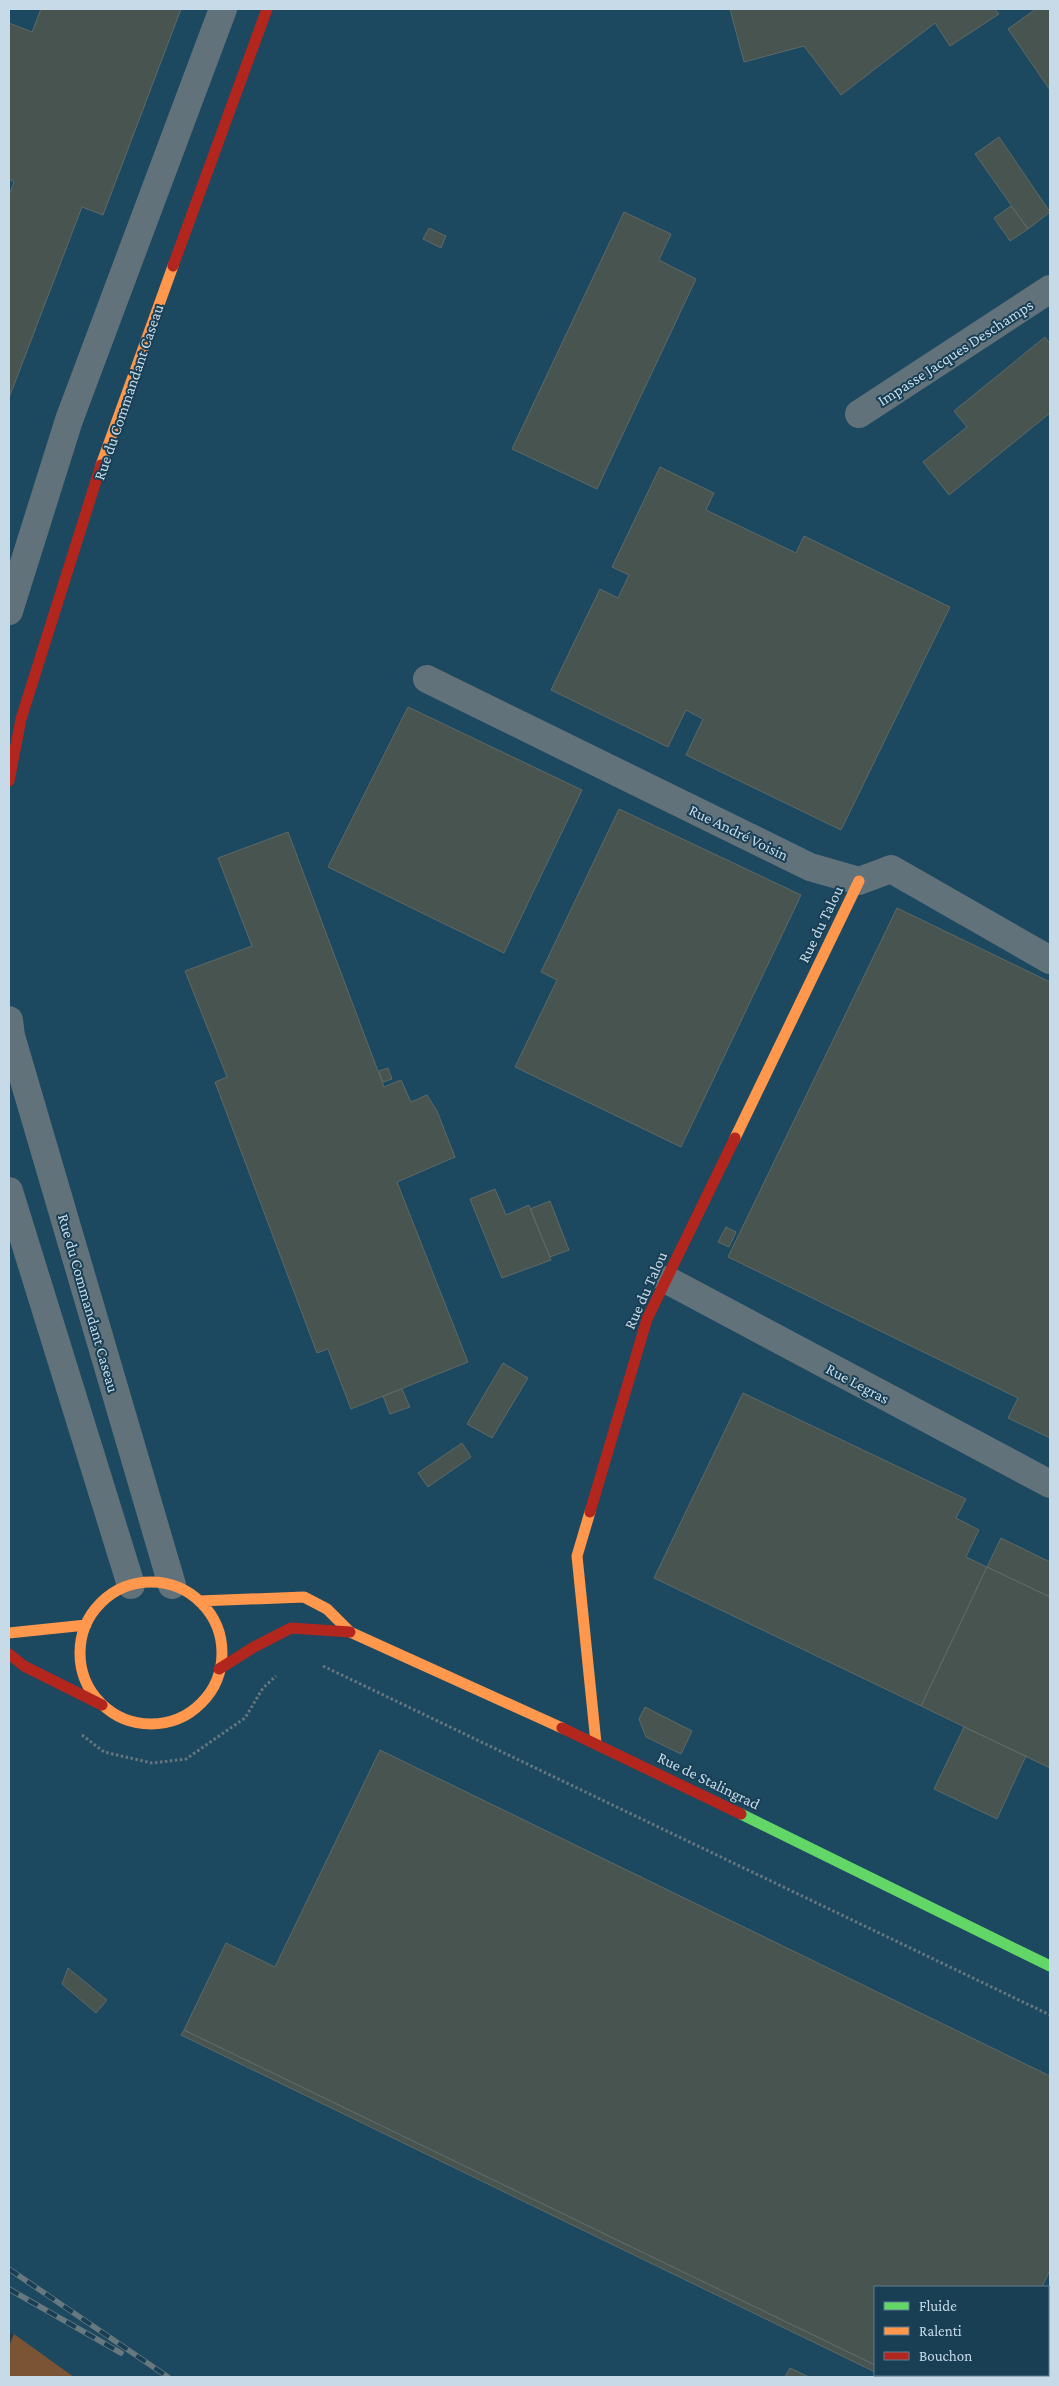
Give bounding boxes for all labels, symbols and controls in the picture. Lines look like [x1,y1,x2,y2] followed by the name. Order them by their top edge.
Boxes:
[874,296,1037,410] street label: Impasse Jacques Deschamps
[90,302,167,482] street label: Rue du Commandant Caseau
[686,801,792,864] street label: Rue André Voisin
[795,883,847,965] street label: Rue du Talou
[55,1212,122,1395] street label: Rue du Commandant Caseau
[621,1248,670,1332] street label: Rue du Talou
[823,1360,892,1408] street label: Rue Legras
[654,1748,763,1814] street label: Rue de Stalingrad
[874,2286,1049,2376] legend
[919,2298,957,2314] text: Fluide
[919,2323,962,2339] text: Ralenti
[919,2348,972,2364] text: Bouchon

